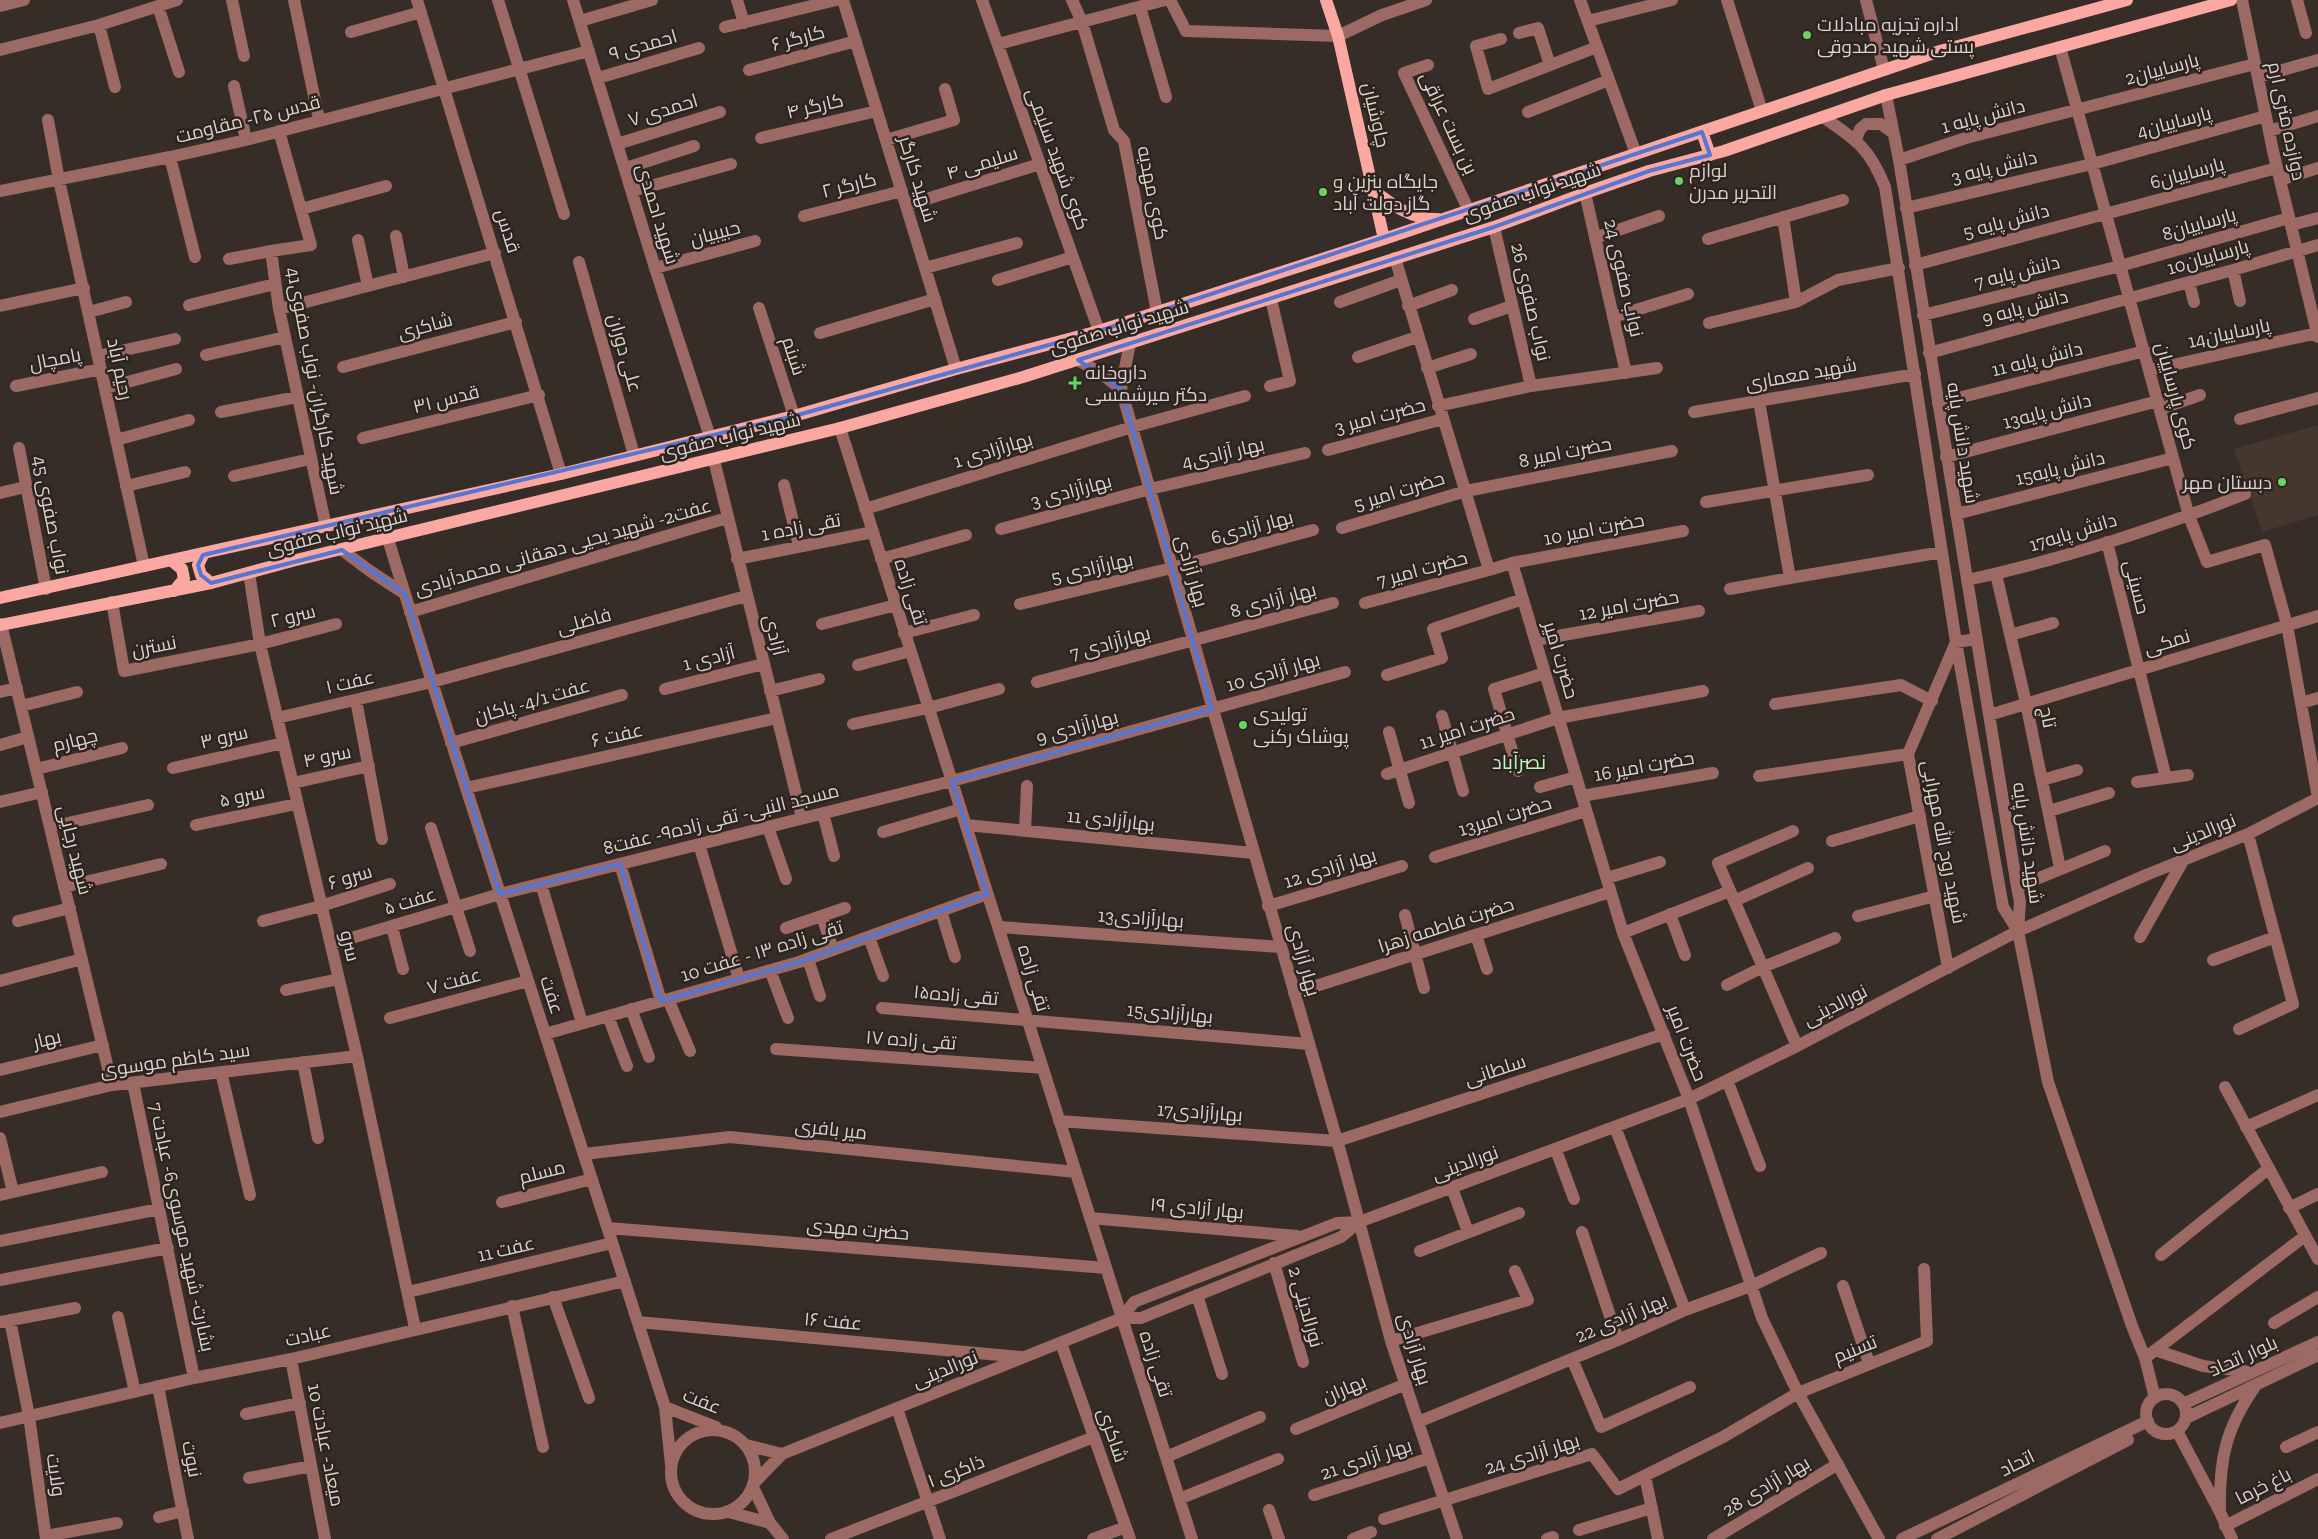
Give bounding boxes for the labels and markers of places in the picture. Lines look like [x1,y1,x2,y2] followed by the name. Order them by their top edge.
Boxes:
[1817,13,1974,59] place label: اداره تجزیه مبادلات پستی شهید صدوقی
[1801,29,1813,41] marker: اداره تجزیه مبادلات پستی شهید صدوقی
[1689,159,1777,204] place label: لوازم التحریر مدرن
[1333,170,1438,215] place label: جایگاه بنزین و گاز دولت آباد
[1673,175,1685,187] marker: لوازم التحریر مدرن
[1317,186,1329,198] marker: جایگاه بنزین و گاز دولت آباد
[1085,361,1207,406] place label: داروخانه دکتر میرشمسی
[1069,377,1081,389] marker: داروخانه دکتر میرشمسی
[2182,471,2272,494] place label: دبستان مهر
[2276,476,2288,488] marker: دبستان مهر
[1253,703,1349,749] place label: تولیدی پوشاک رکنی
[1237,719,1249,731] marker: تولیدی پوشاک رکنی

